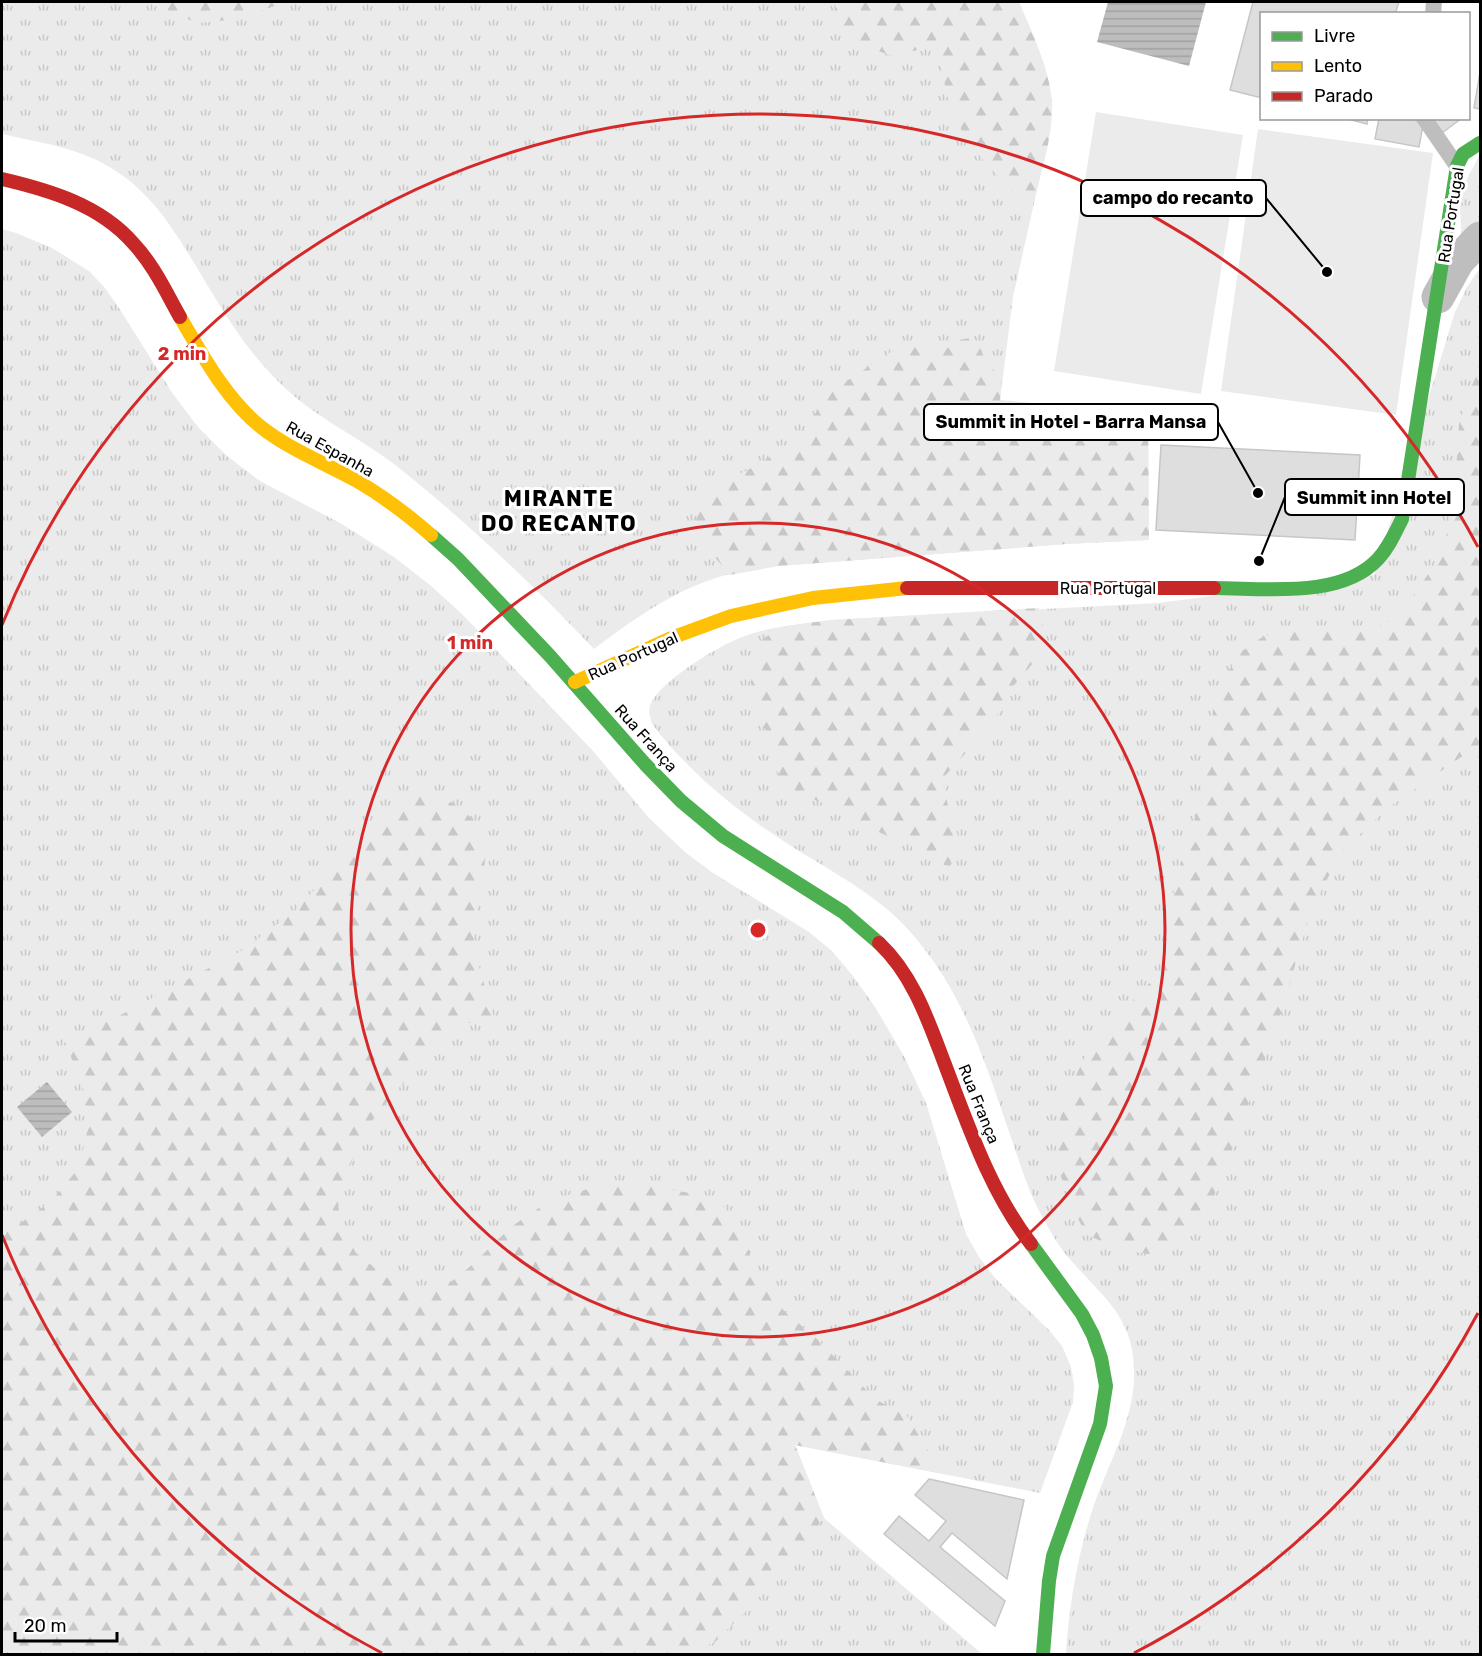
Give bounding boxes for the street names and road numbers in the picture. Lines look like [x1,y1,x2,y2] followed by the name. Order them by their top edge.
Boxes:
[1434,166,1468,264] street label: Rua Portugal
[283,417,377,481] street label: Rua Espanha
[1060,579,1156,598] street label: Rua Portugal
[585,628,681,684] street label: Rua Portugal
[611,700,681,776] street label: Rua França
[954,1061,1004,1147] street label: Rua França

